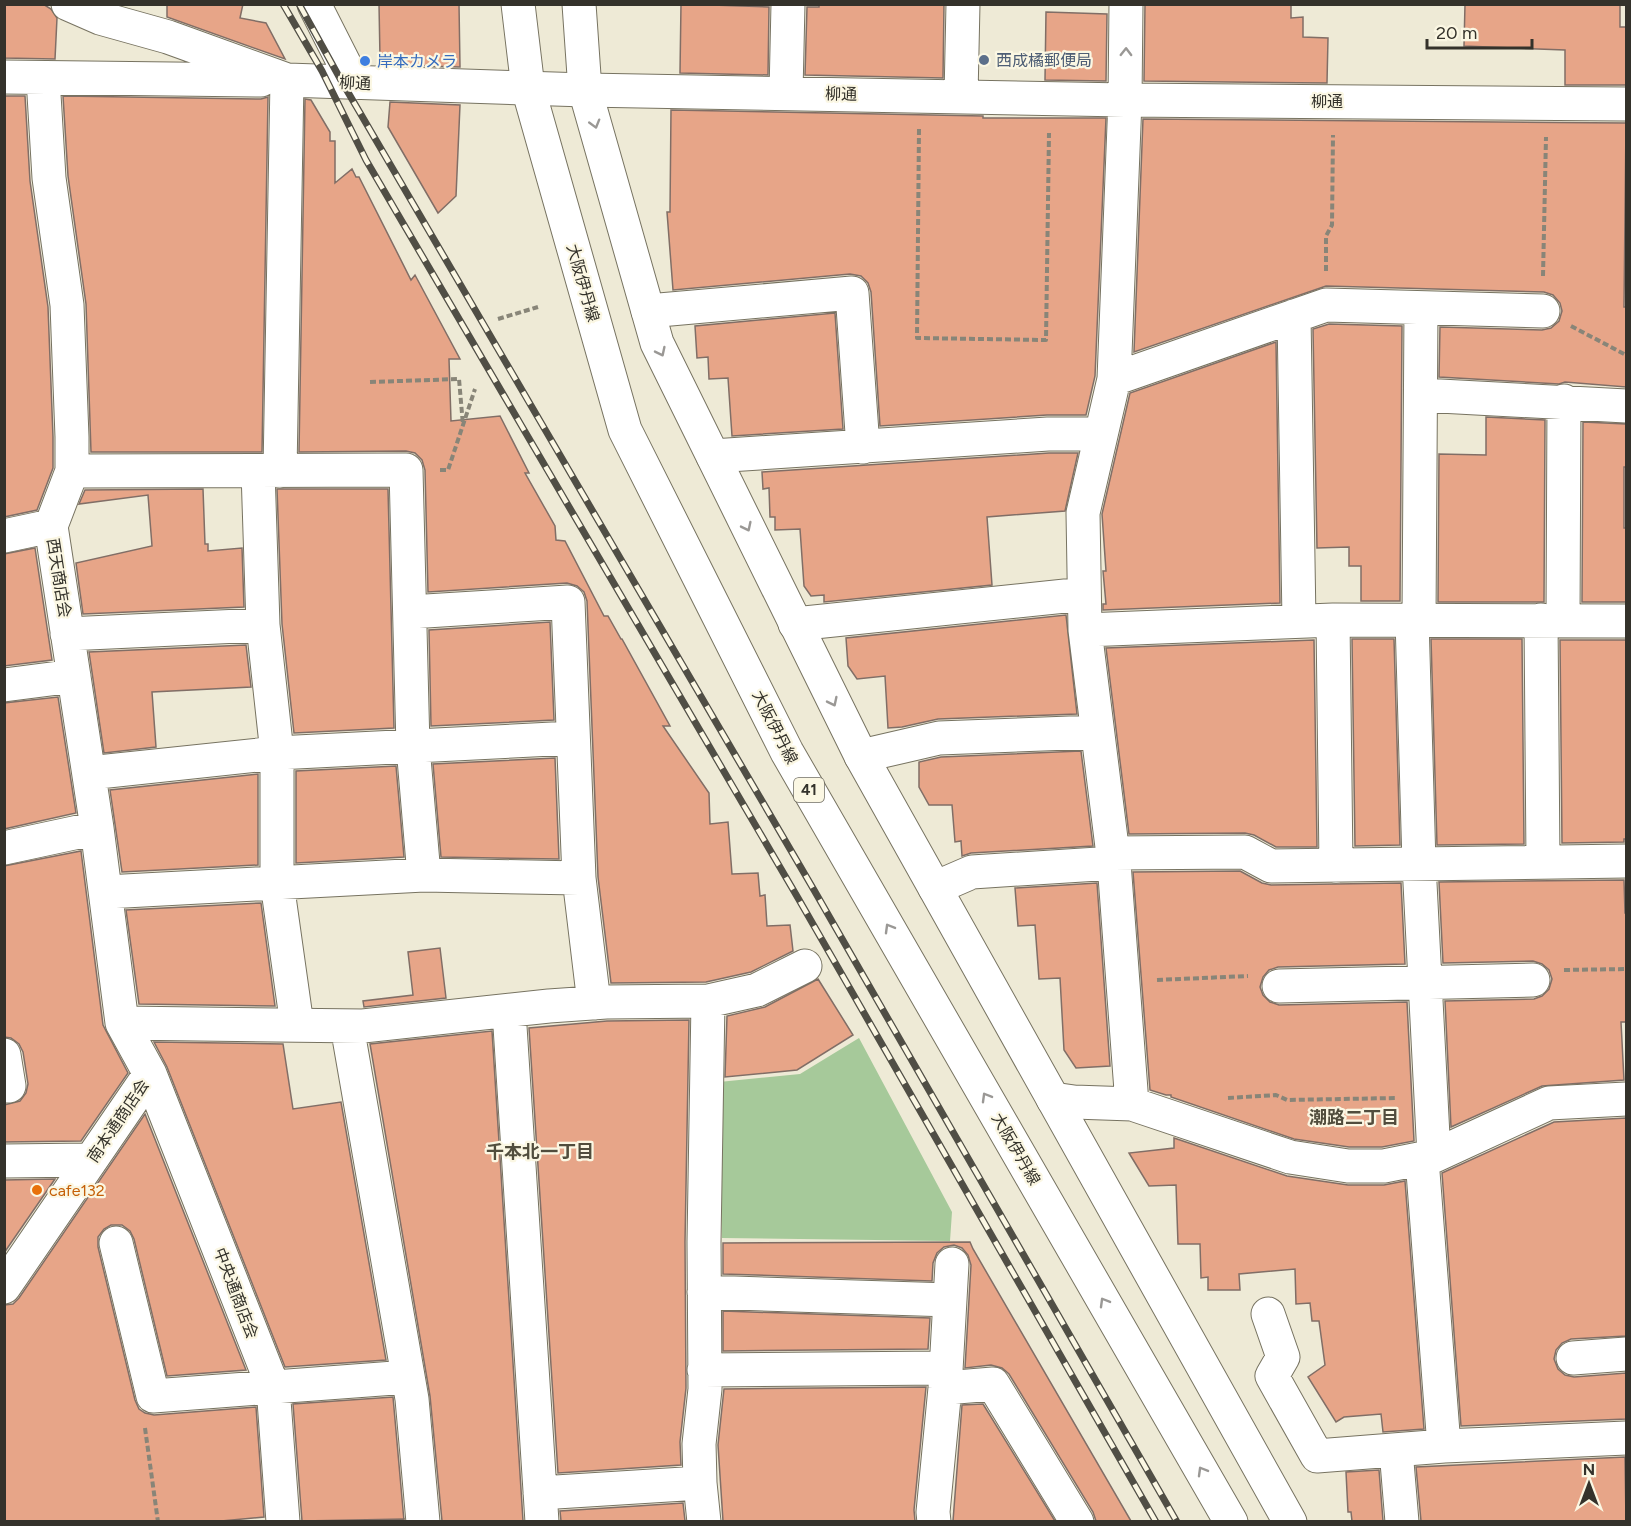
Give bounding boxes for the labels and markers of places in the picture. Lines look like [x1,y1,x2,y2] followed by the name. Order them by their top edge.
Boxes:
[996,51,1092,70] place label: 西成橘郵便局
[377,52,457,71] place label: 岸本カメラ
[977,53,991,67] marker: 西成橘郵便局
[358,54,372,68] marker: 岸本カメラ
[49,1181,105,1200] place label: cafe132
[30,1183,44,1197] marker: cafe132

